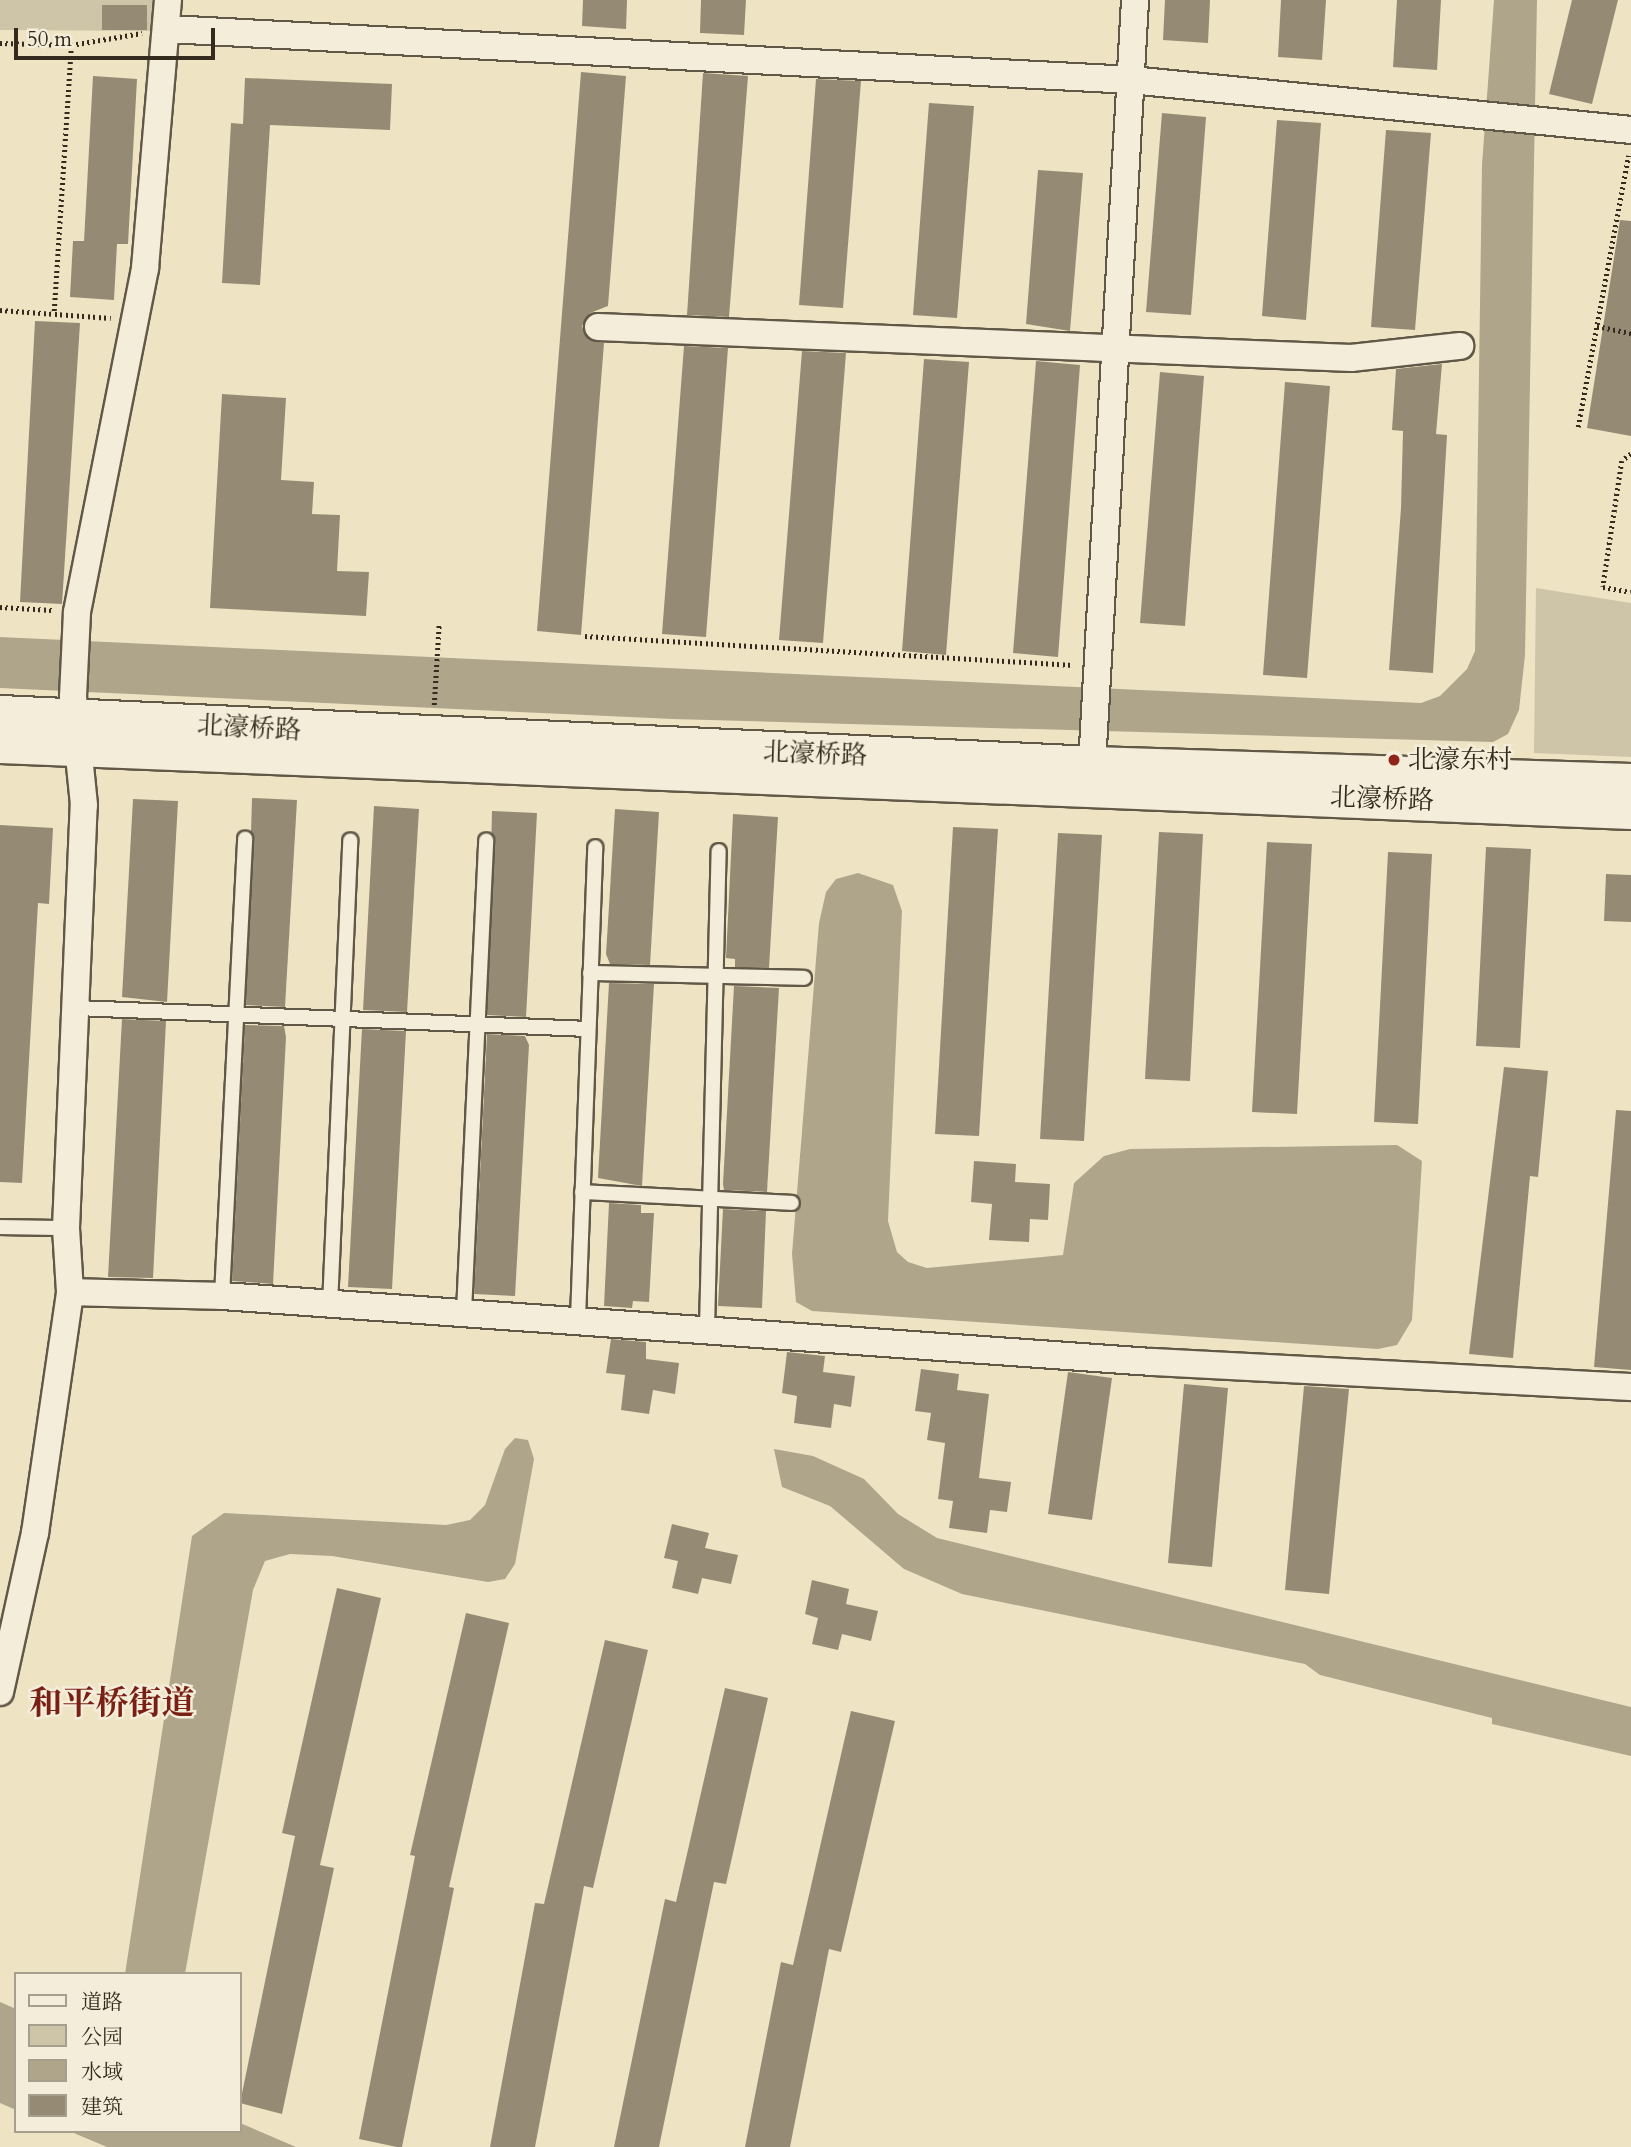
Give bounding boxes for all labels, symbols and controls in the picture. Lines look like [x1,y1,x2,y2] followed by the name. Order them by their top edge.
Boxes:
[18,14,219,58] scale bar
[27,25,72,54] text: 50 m
[196,710,302,746] street label: 北濠桥路
[762,737,868,771] street label: 北濠桥路
[1408,744,1512,776] place label: 北濠东村
[1386,752,1402,768] marker: 北濠东村
[1329,782,1435,816] street label: 北濠桥路
[30,1684,194,1724] district label: 和平桥街道
[14,1972,242,2133] legend
[81,1988,123,2017] text: 道路
[81,2023,123,2052] text: 公园
[81,2058,123,2087] text: 水域
[81,2093,123,2122] text: 建筑

